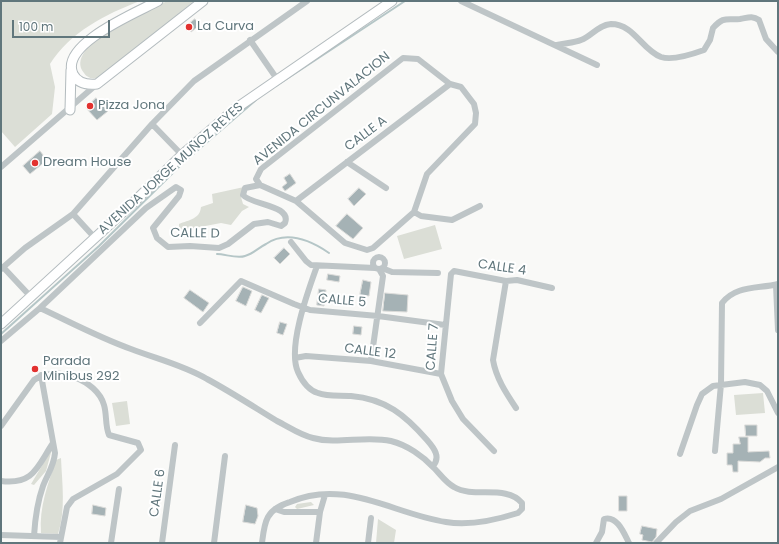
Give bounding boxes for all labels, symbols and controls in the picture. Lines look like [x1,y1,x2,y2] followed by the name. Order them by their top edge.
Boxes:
[14,12,112,38] scale bar
[19,18,53,35] text: 100 m
[197,19,254,35] place label: La Curva
[184,22,194,32] marker: La Curva
[250,49,394,169] street label: AVENIDA CIRCUNVALACION
[98,98,165,114] place label: Pizza Jona
[95,100,247,238] street label: AVENIDA JORGE MUÑOZ REYES
[85,101,95,111] marker: Pizza Jona
[342,113,390,155] street label: CALLE A
[43,155,131,171] place label: Dream House
[30,158,40,168] marker: Dream House
[170,226,220,242] street label: CALLE D
[477,257,527,279] street label: CALLE 4
[317,291,367,311] street label: CALLE 5
[424,323,442,371] street label: CALLE 7
[343,341,397,363] street label: CALLE 12
[43,354,119,385] place label: Parada Minibus 292
[30,364,40,374] marker: Parada Minibus 292
[147,468,169,518] street label: CALLE 6

